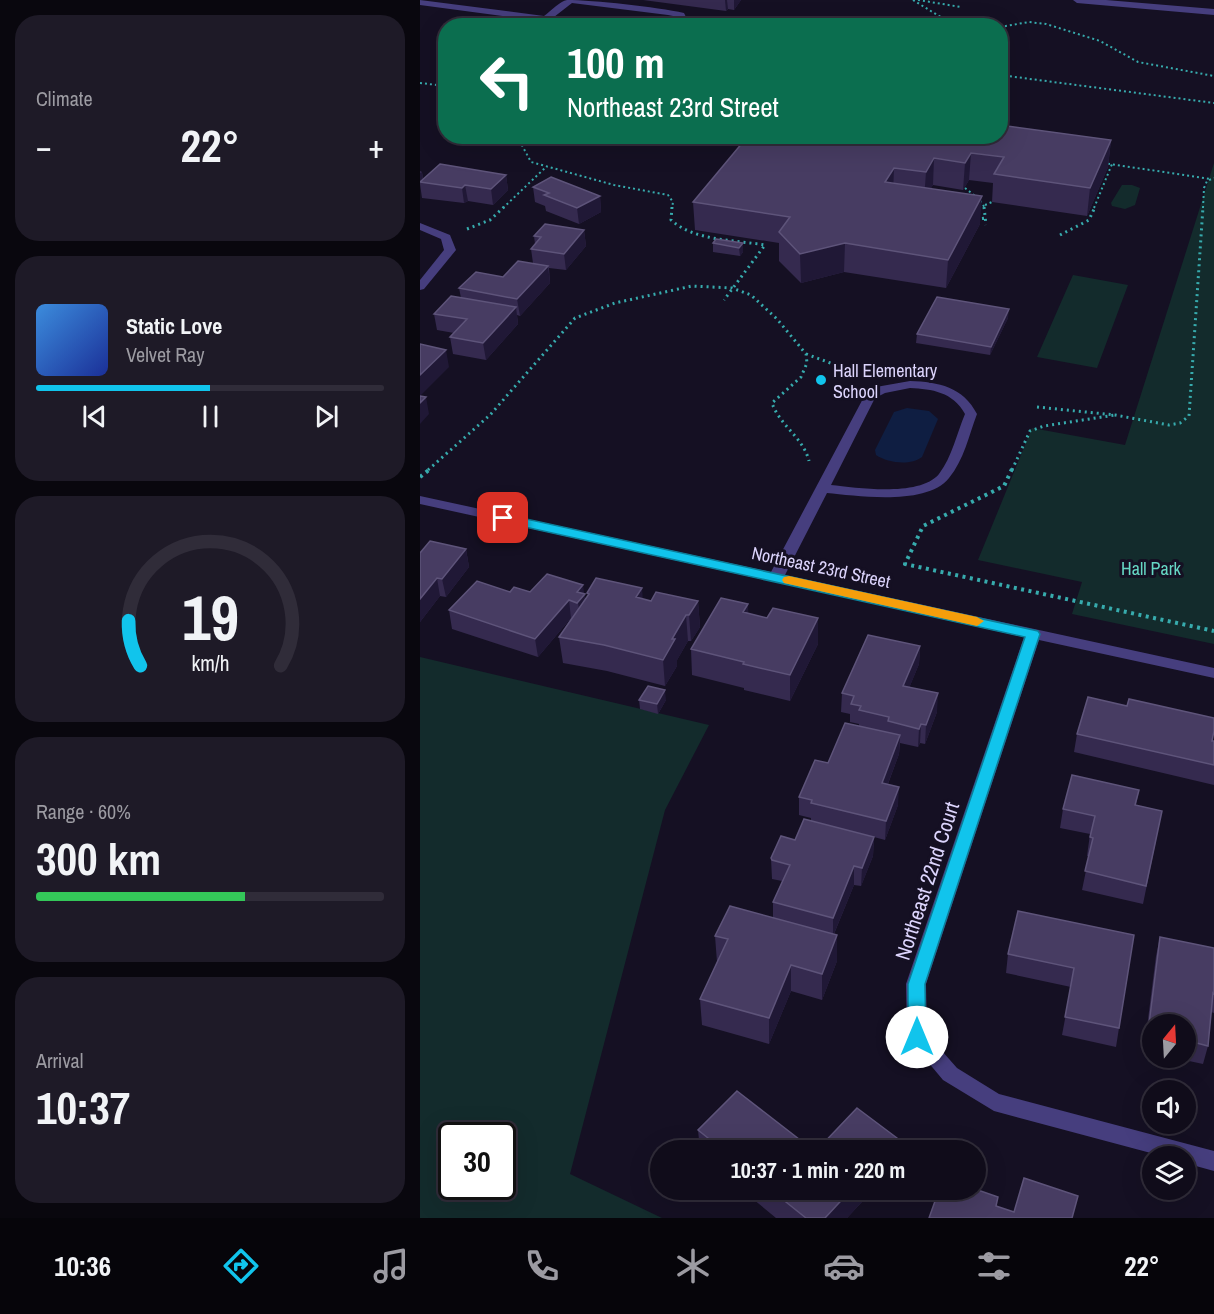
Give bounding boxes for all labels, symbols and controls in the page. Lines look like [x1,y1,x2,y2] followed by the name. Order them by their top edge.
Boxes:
[567,35,665,91] text: 100 m
[468,42,546,120] icon: left
[36,85,93,112] text: Climate
[567,89,779,125] text: Northeast 23rd Street
[180,115,240,176] text: 22°
[36,124,52,168] text: −
[368,124,384,168] text: +
[126,311,222,341] text: Static Love
[126,341,204,368] text: Velvet Ray
[833,358,938,404] place label: Hall Elementary School
[814,373,828,387] marker: Hall Elementary School
[78,400,111,433] icon: previous
[194,400,227,433] icon: pause
[310,400,343,433] icon: next
[477,492,528,543] pin
[486,501,519,534] icon: arrive
[749,540,893,594] street label: Northeast 23rd Street
[1121,556,1182,581] park label: Hall Park
[182,575,238,659] text: 19
[191,649,229,678] text: km/h
[36,798,131,825] text: Range · 60%
[888,798,966,964] street label: Northeast 22nd Court
[36,828,161,889] text: 300 km
[885,1005,949,1069] position arrow
[1142,1014,1196,1068] north arrow
[1142,1014,1196,1200] map controls
[36,1047,83,1074] text: Arrival
[36,1077,130,1138] text: 10:37
[1142,1080,1196,1134] button: sound
[438,1122,516,1200] speed limit sign: 30
[1142,1146,1196,1200] button: layers
[731,1155,905,1185] text: 10:37 · 1 min · 220 m
[220,1245,262,1287] icon: directions
[370,1245,412,1287] icon: music
[521,1245,563,1287] icon: phone
[672,1245,714,1287] icon: climate
[823,1245,865,1287] icon: car
[973,1245,1015,1287] icon: filters
[54,1248,111,1284] text: 10:36
[1124,1248,1160,1284] text: 22°

